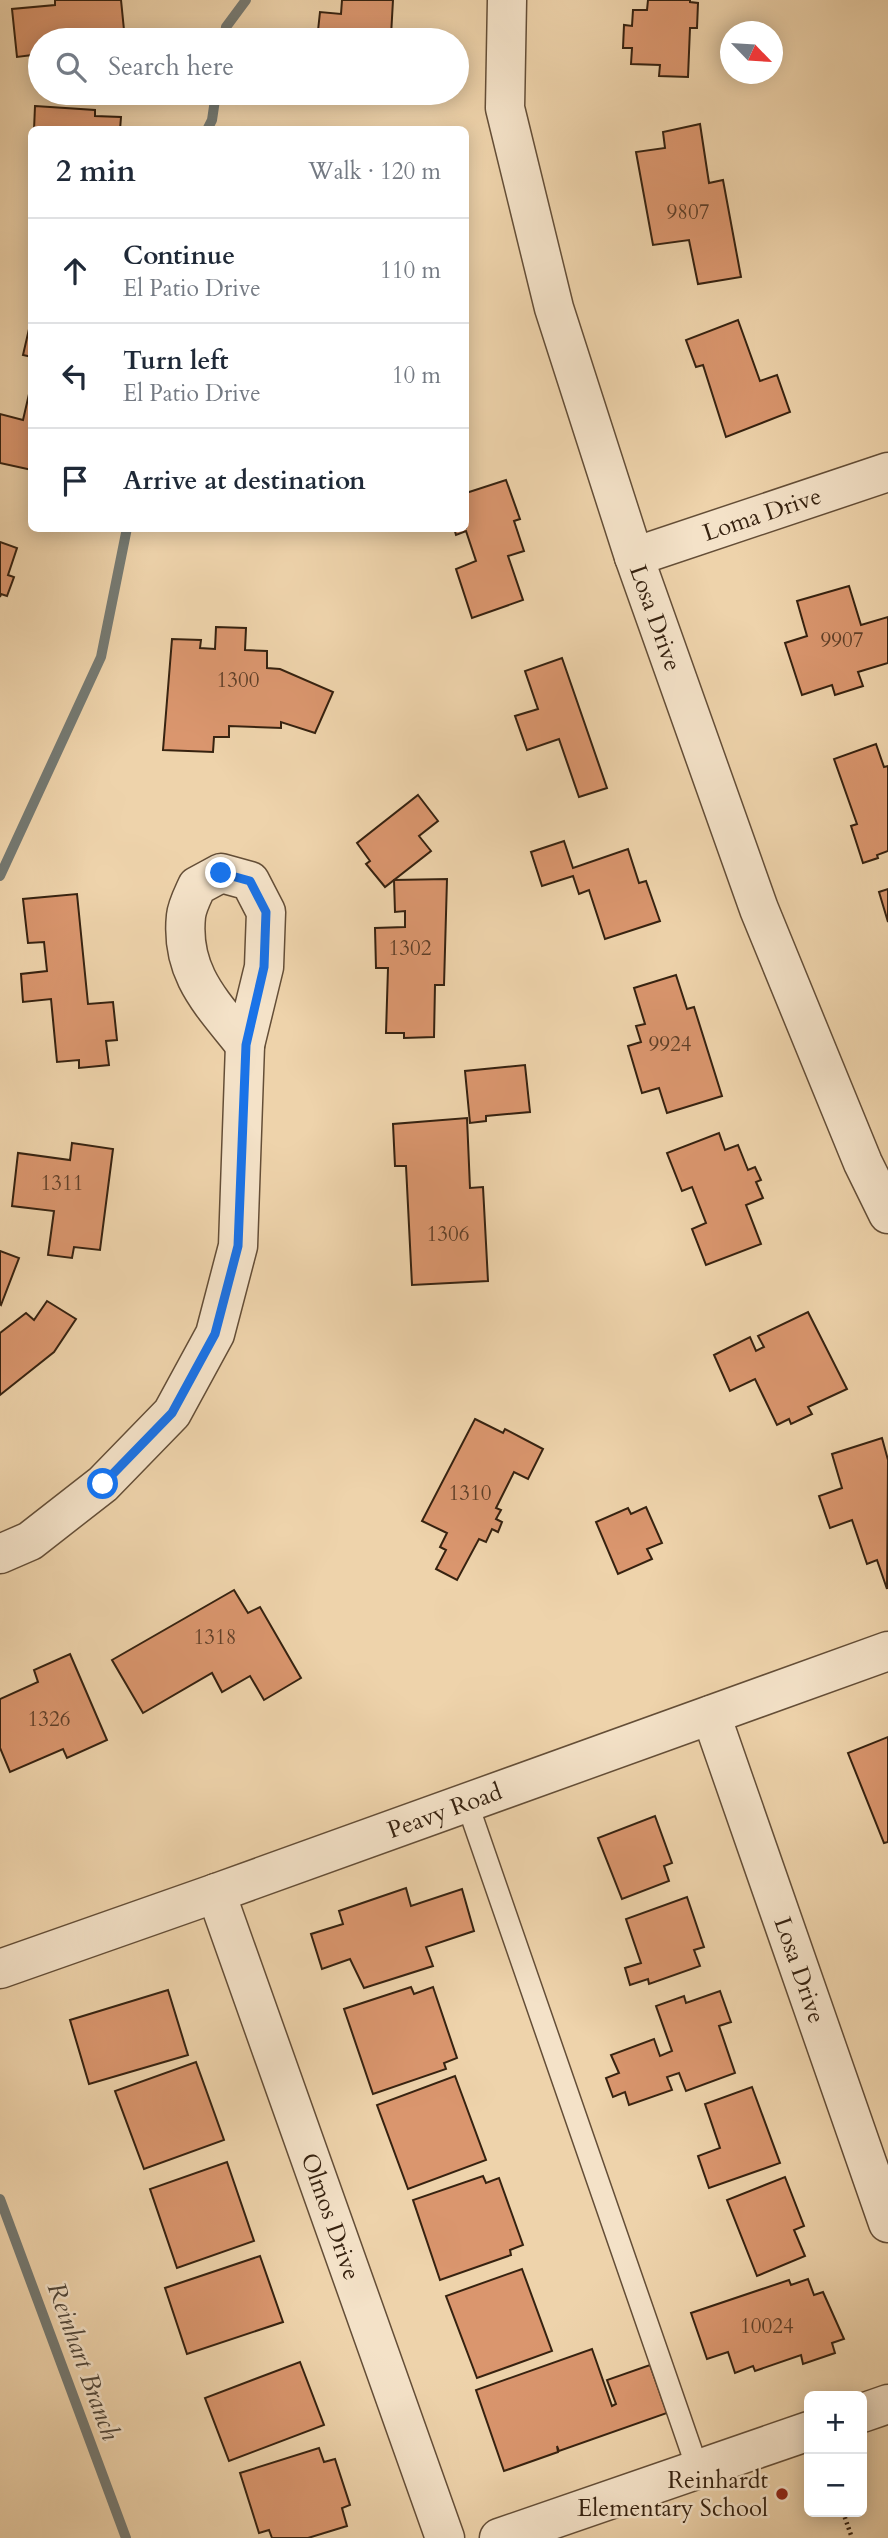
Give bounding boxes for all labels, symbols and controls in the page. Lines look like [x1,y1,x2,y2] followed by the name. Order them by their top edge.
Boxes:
[720,21,783,84] north arrow
[28,28,469,105] search box
[52,48,90,86] icon: search
[108,49,234,84] text: Search here
[56,151,136,192] text: 2 min
[308,156,441,187] text: Walk · 120 m
[666,198,710,227] house number: 9807
[123,238,235,273] text: Continue
[56,252,94,290] icon: ahead
[380,255,441,286] text: 110 m
[123,273,261,304] text: El Patio Drive
[123,343,228,378] text: Turn left
[56,357,94,395] icon: left
[392,360,441,391] text: 10 m
[123,378,261,409] text: El Patio Drive
[56,462,94,500] icon: arrive
[123,463,366,498] text: Arrive at destination
[699,480,826,550] street label: Loma Drive
[621,560,689,676] street label: Losa Drive
[820,626,864,655] house number: 9907
[216,666,260,695] house number: 1300
[205,857,236,888] route end
[388,934,432,963] house number: 1302
[648,1030,692,1059] house number: 9924
[40,1169,84,1198] house number: 1311
[426,1220,470,1249] house number: 1306
[87,1468,118,1499] route start
[448,1479,492,1508] house number: 1310
[193,1623,237,1652] house number: 1318
[27,1705,71,1734] house number: 1326
[383,1775,507,1847] street label: Peavy Road
[766,1913,833,2028] street label: Losa Drive
[293,2148,368,2284] street label: Olmos Drive
[39,2277,128,2445] water label: Reinhart Branch
[740,2312,794,2341] house number: 10024
[804,2391,867,2517] map controls
[804,2391,867,2454] button: +
[804,2454,867,2517] button: −
[577,2464,768,2525] place label: Reinhardt Elementary School
[774,2486,790,2502] marker: Reinhardt Elementary School

